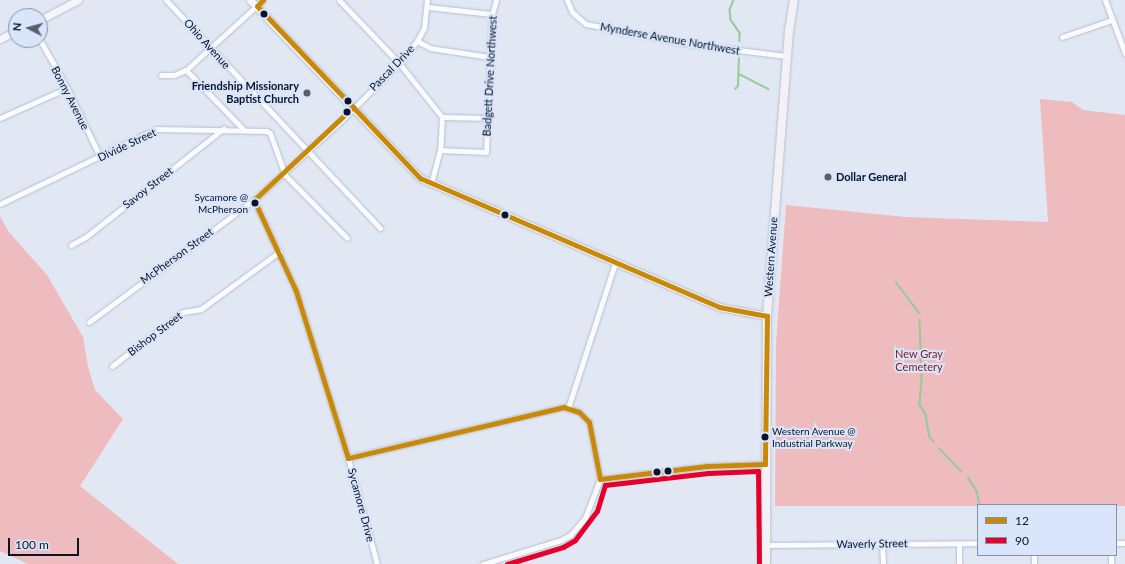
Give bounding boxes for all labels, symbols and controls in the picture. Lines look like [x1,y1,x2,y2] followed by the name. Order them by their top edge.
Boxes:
[8,8,48,48] north arrow
[259,9,269,19] unlabelled marker
[480,15,500,137] street label: Badgett Drive Northwest
[181,16,233,72] street label: Ohio Avenue
[599,20,741,58] street label: Mynderse Avenue Northwest
[10,22,23,32] text: N
[367,42,417,94] street label: Pascal Drive
[48,64,92,132] street label: Bonny Avenue
[192,80,299,106] place label: Friendship Missionary Baptist Church
[302,88,312,98] marker: Friendship Missionary Baptist Church
[343,96,353,106] unlabelled marker
[342,107,352,117] unlabelled marker
[96,126,158,164] street label: Divide Street
[120,164,176,212] street label: Savoy Street
[836,170,907,184] place label: Dollar General
[823,172,833,182] marker: Dollar General
[195,191,248,214] place label: Sycamore @ McPherson
[250,198,260,208] marker: Sycamore @ McPherson
[500,210,510,220] unlabelled marker
[762,216,780,298] street label: Western Avenue
[138,225,216,287] street label: McPherson Street
[125,309,185,359] street label: Bishop Street
[895,348,943,374] park label: New Gray Cemetery
[772,425,856,448] place label: Western Avenue @ Industrial Parkway
[760,432,770,442] marker: Western Avenue @ Industrial Parkway
[663,466,673,476] unlabelled marker
[345,467,377,543] street label: Sycamore Drive
[652,467,662,477] unlabelled marker
[977,504,1117,556] legend
[1015,513,1029,528] text: 12
[10,530,81,556] scale bar
[1015,533,1029,548] text: 90
[15,537,49,552] text: 100 m
[836,537,908,551] street label: Waverly Street

